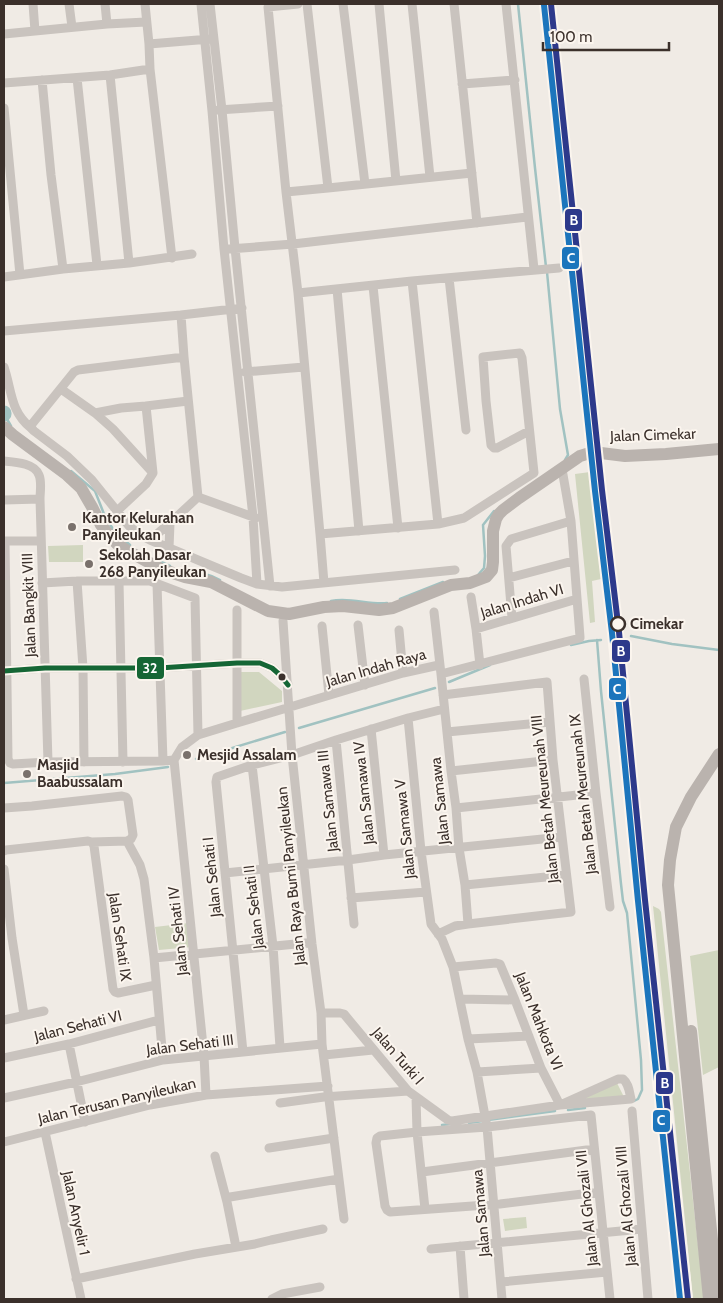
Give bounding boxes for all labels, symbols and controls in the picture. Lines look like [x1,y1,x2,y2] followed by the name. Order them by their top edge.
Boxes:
[543,20,669,52] scale bar
[550,28,592,46] text: 100 m
[564,208,583,232] line badge: B
[570,211,579,229] text: B
[561,246,580,270] line badge: C
[567,249,576,267] text: C
[609,425,696,446] street label: Jalan Cimekar
[82,509,194,544] place label: Kantor Kelurahan Panyileukan
[66,521,78,533] marker: Kantor Kelurahan Panyileukan
[99,546,207,581] place label: Sekolah Dasar 268 Panyileukan
[18,553,40,658] street label: Jalan Bangkit VIII
[83,558,95,570] marker: Sekolah Dasar 268 Panyileukan
[478,580,565,622] street label: Jalan Indah VI
[630,615,683,633] place label: Cimekar
[610,616,626,632] marker: Cimekar
[611,639,631,663] line badge: B
[617,642,626,660] text: B
[323,645,429,691] street label: Jalan Indah Raya
[136,656,165,680] line badge: 32
[143,659,157,677] text: 32
[277,672,287,682] unlabelled marker
[608,677,627,701] line badge: C
[613,680,622,698] text: C
[566,713,600,876] street label: Jalan Betah Meureunah IX
[527,714,563,885] street label: Jalan Betah Meureunah VIII
[350,740,378,847] street label: Jalan Samawa IV
[197,746,297,764] place label: Mesjid Assalam
[181,749,193,761] marker: Mesjid Assalam
[314,749,342,854] street label: Jalan Samawa III
[37,756,123,791] place label: Masjid Baabussalam
[426,756,454,846] street label: Jalan Samawa
[21,768,33,780] marker: Masjid Baabussalam
[391,777,419,881] street label: Jalan Samawa V
[273,786,309,967] street label: Jalan Raya Bumi Panyileukan
[199,836,225,919] street label: Jalan Sehati I
[240,864,268,951] street label: Jalan Sehati II
[164,885,192,977] street label: Jalan Sehati IV
[105,891,135,983] street label: Jalan Sehati IX
[511,969,567,1073] street label: Jalan Mahkota VI
[31,1006,124,1046] street label: Jalan Sehati VI
[368,1023,428,1088] street label: Jalan Turki I
[144,1031,235,1059] street label: Jalan Sehati III
[655,1071,674,1095] line badge: B
[35,1074,198,1128] street label: Jalan Terusan Panyileukan
[661,1074,670,1092] text: B
[652,1109,671,1133] line badge: C
[657,1111,666,1129] text: C
[612,1145,640,1268] street label: Jalan Al Ghozali VIII
[572,1149,602,1268] street label: Jalan Al Ghozali VII
[58,1168,94,1257] street label: Jalan Anyelir 1
[468,1168,494,1258] street label: Jalan Samawa

